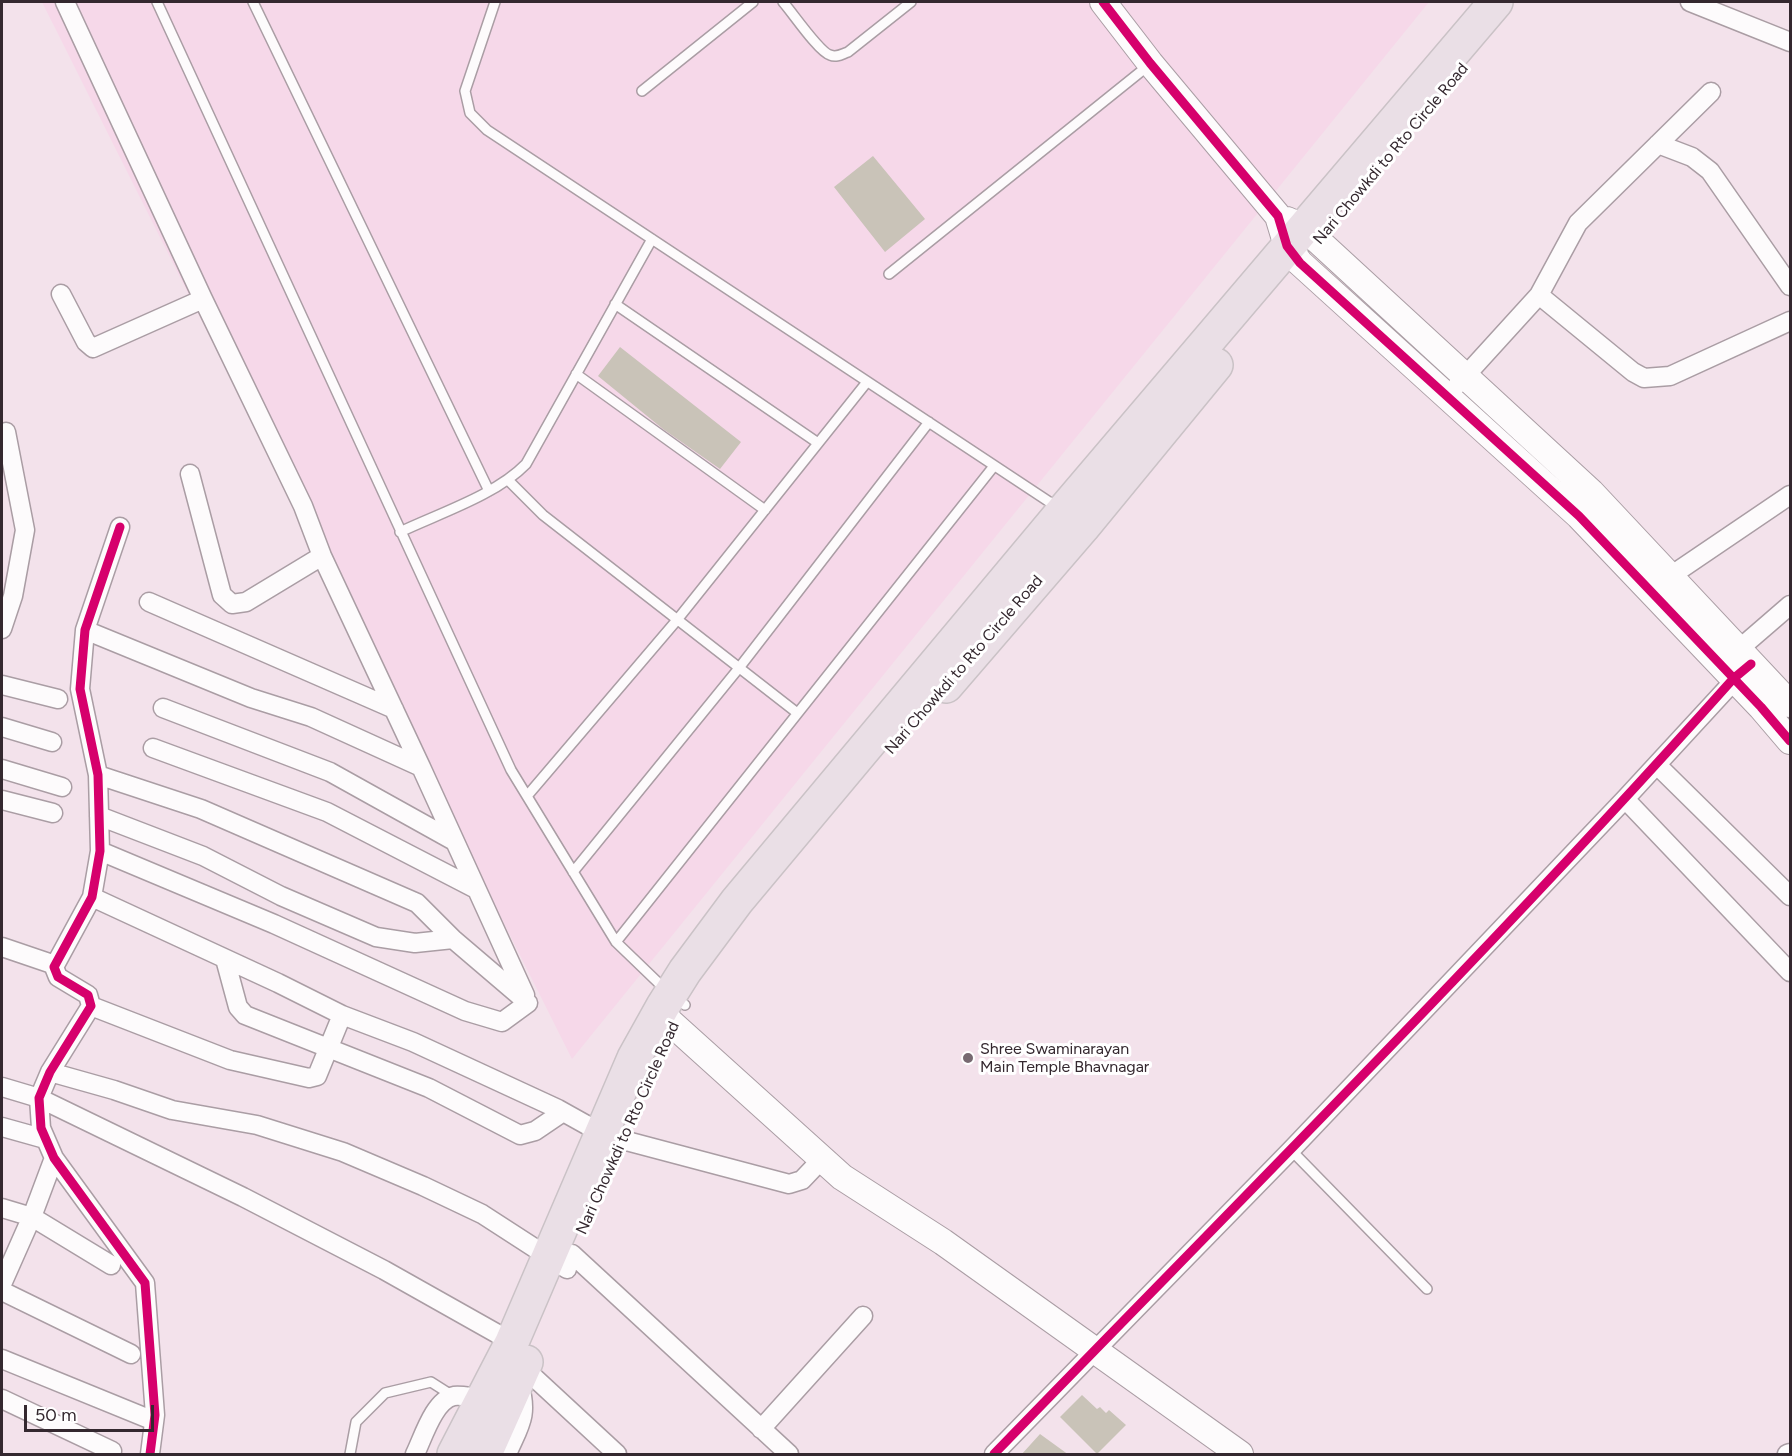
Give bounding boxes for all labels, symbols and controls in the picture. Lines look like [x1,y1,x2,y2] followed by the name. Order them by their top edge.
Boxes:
[1309,59,1473,249] street label: Nari Chowkdi to Rto Circle Road
[881,571,1047,759] street label: Nari Chowkdi to Rto Circle Road
[572,1019,684,1237] street label: Nari Chowkdi to Rto Circle Road
[980,1039,1149,1077] place label: Shree Swaminarayan Main Temple Bhavnagar
[961,1051,975,1065] marker: Shree Swaminarayan Main Temple Bhavnagar
[27,1393,158,1431] scale bar
[35,1404,77,1426] text: 50 m

